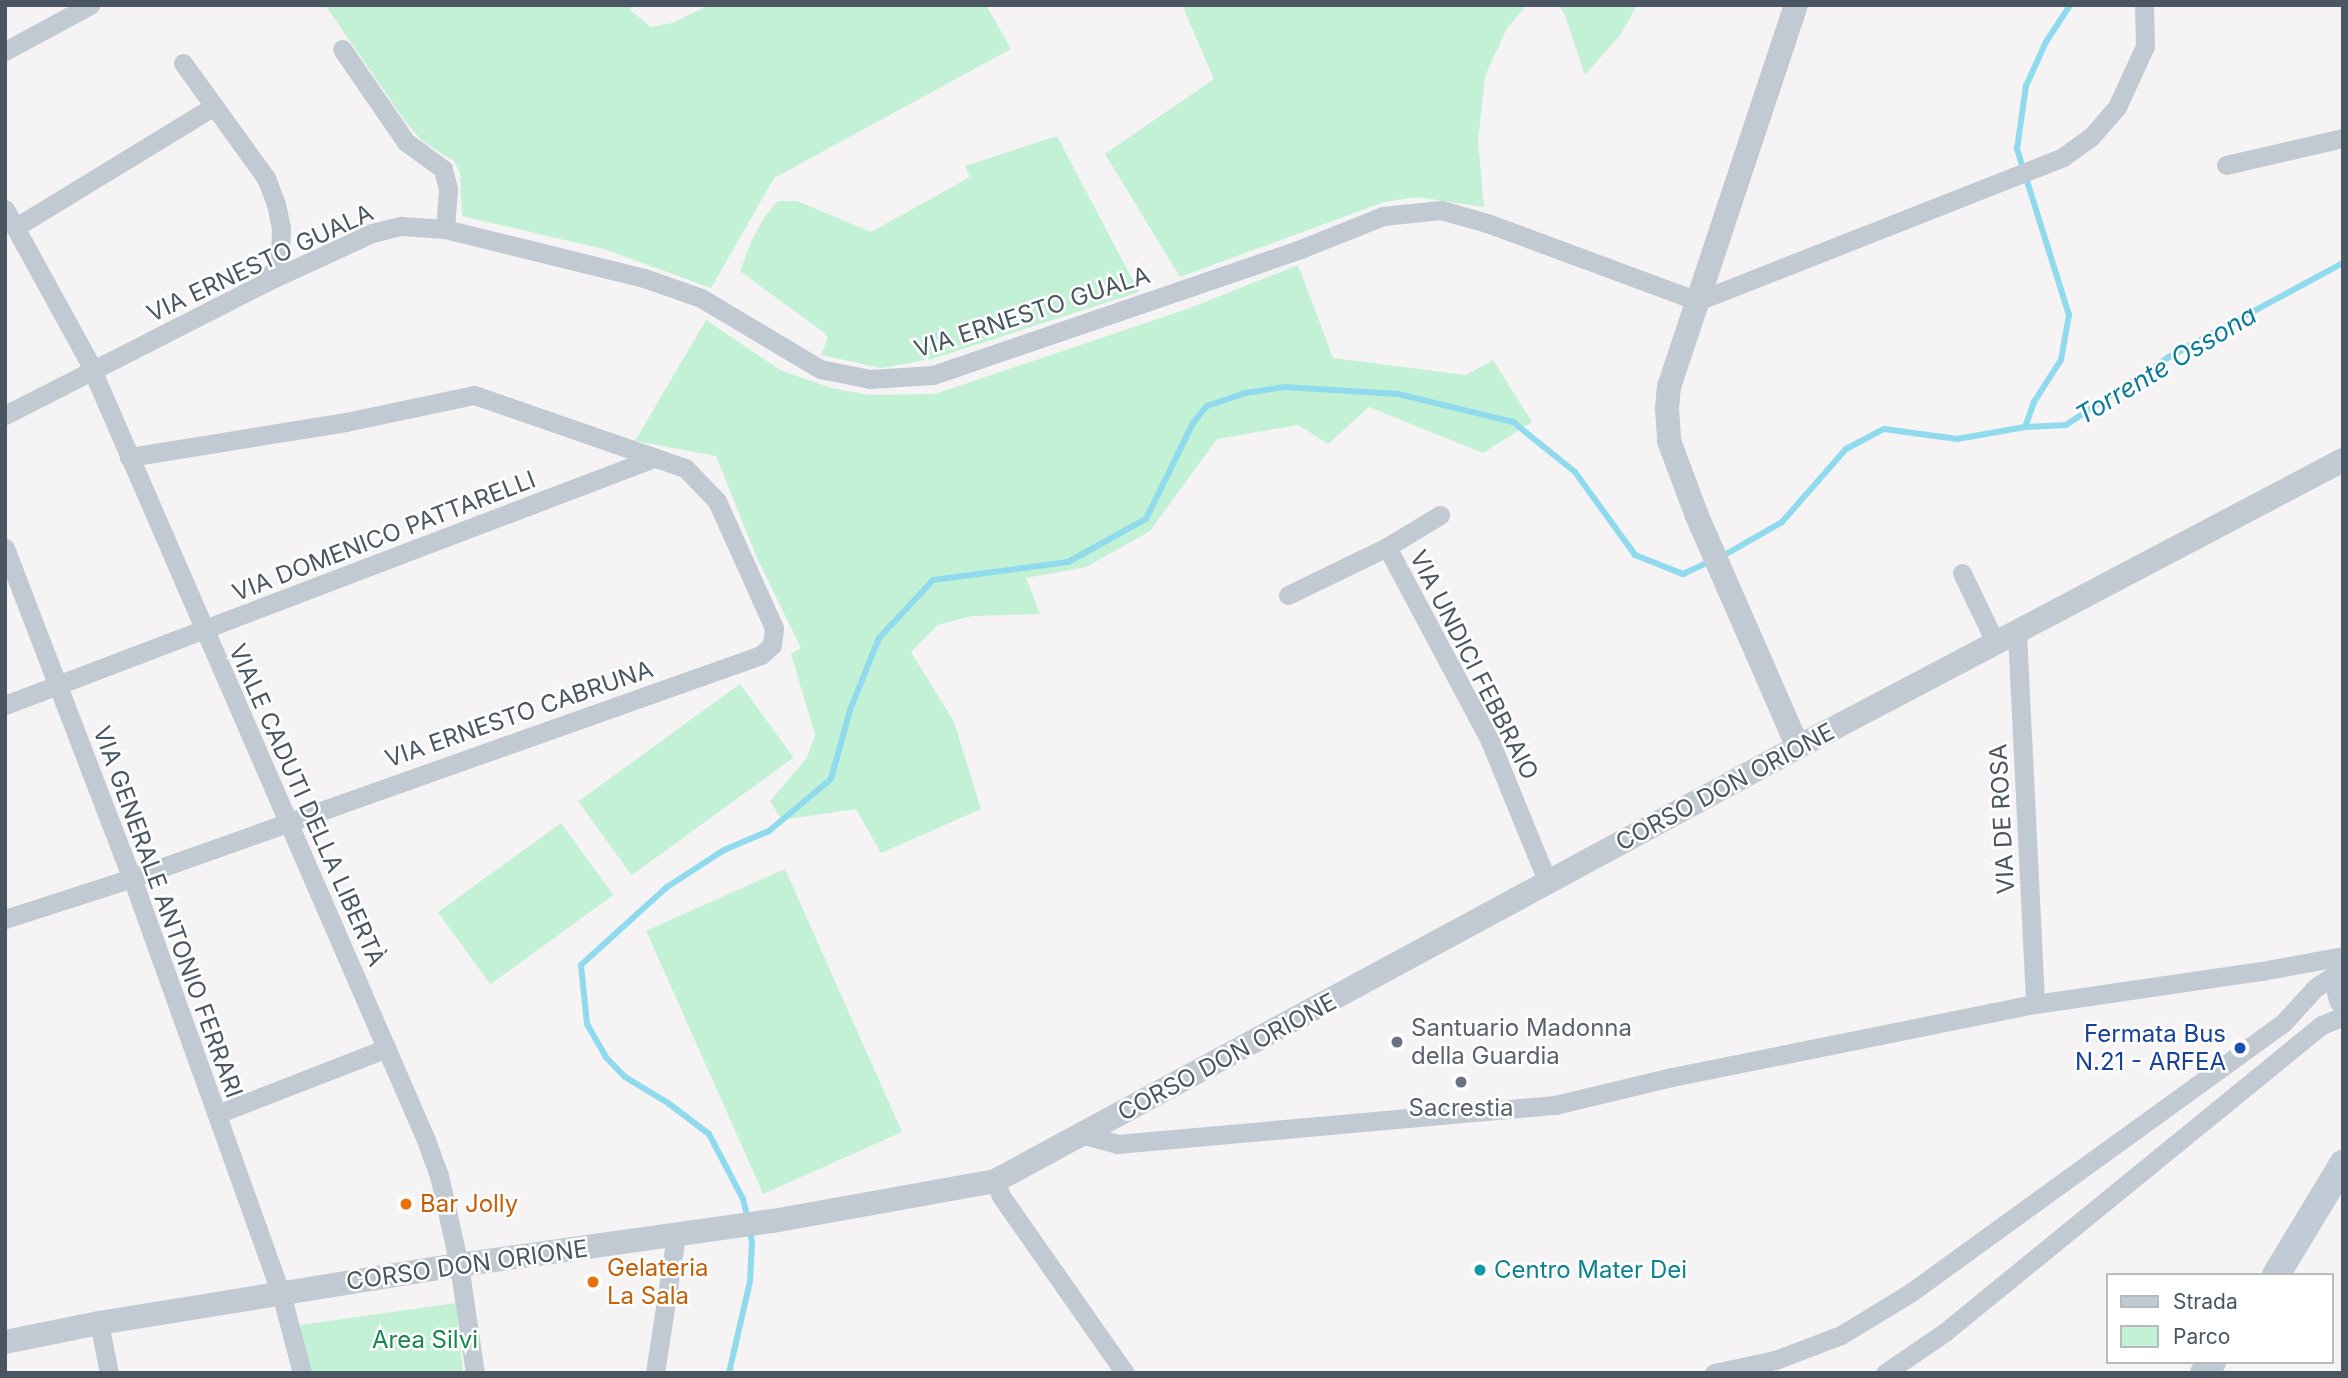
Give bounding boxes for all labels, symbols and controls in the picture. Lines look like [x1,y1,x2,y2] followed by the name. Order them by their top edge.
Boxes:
[142,198,378,328] street label: VIA ERNESTO GUALA
[911,260,1153,364] street label: VIA ERNESTO GUALA
[2070,299,2262,431] water label: Torrente Ossona
[228,465,540,607] street label: VIA DOMENICO PATTARELLI
[1404,546,1544,784] street label: VIA UNDICI FEBBRAIO
[223,639,391,971] street label: VIALE CADUTI DELLA LIBERTÀ
[381,655,657,773] street label: VIA ERNESTO CABRUNA
[1611,717,1839,857] street label: CORSO DON ORIONE
[87,722,249,1102] street label: VIA GENERALE ANTONIO FERRARI
[1984,743,2020,895] street label: VIA DE ROSA
[1113,987,1341,1127] street label: CORSO DON ORIONE
[1411,1014,1632,1070] place label: Santuario Madonna della Guardia
[2075,1020,2226,1076] place label: Fermata Bus N.21 - ARFEA
[1389,1034,1405,1050] marker: Santuario Madonna della Guardia
[2232,1040,2248,1056] marker: Fermata Bus N.21 - ARFEA
[1453,1074,1469,1090] marker: Sacrestia
[1408,1094,1514,1122] place label: Sacrestia
[420,1190,518,1218] place label: Bar Jolly
[398,1196,414,1212] marker: Bar Jolly
[344,1234,590,1296] street label: CORSO DON ORIONE
[607,1254,708,1310] place label: Gelateria La Sala
[1494,1256,1687,1284] place label: Centro Mater Dei
[1472,1262,1488,1278] marker: Centro Mater Dei
[2106,1273,2334,1364] legend
[585,1274,601,1290] marker: Gelateria La Sala
[2173,1289,2238,1314] text: Strada
[2173,1324,2230,1349] text: Parco
[372,1326,478,1354] park label: Area Silvi

